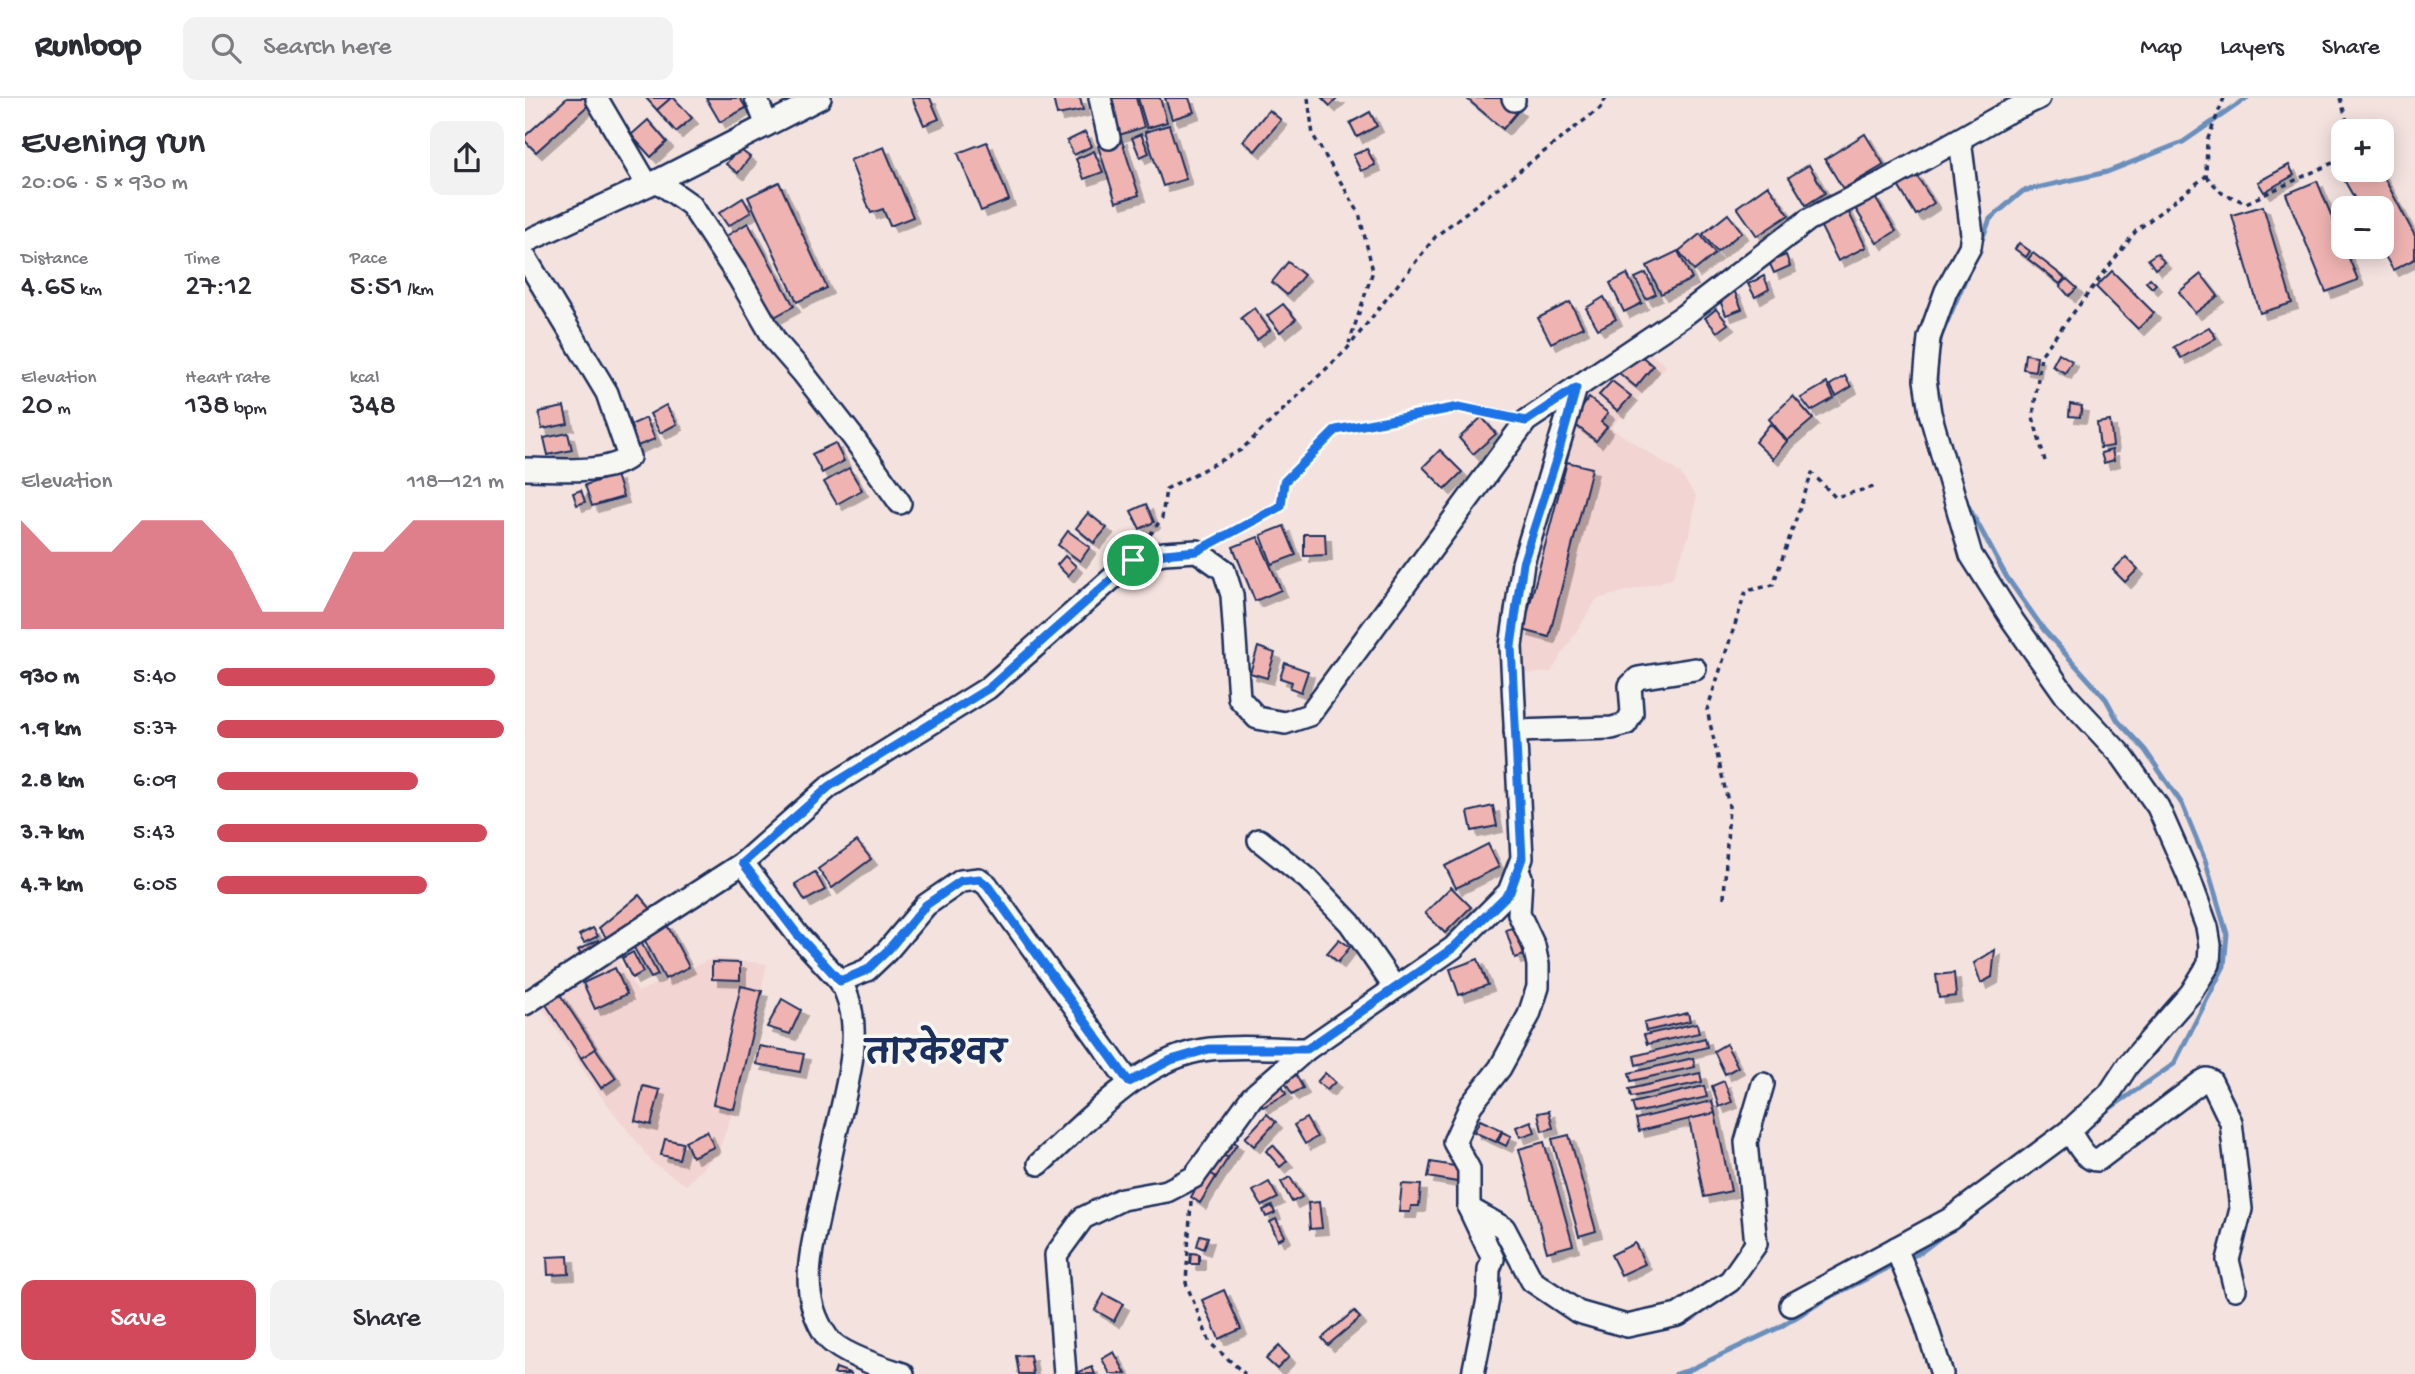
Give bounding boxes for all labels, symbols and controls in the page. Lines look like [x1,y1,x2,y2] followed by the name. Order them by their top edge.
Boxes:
[183,17,673,80] search box
[35,29,141,67] text: Runloop
[207,29,245,67] icon: search
[263,33,391,64] text: Search here
[2140,34,2182,63] text: Map
[2220,34,2284,63] text: Layers
[2322,34,2380,63] text: Share
[2331,119,2394,259] map controls
[2331,119,2394,182] button: +
[430,121,504,195] button: share
[21,122,205,166] text: Evening run
[21,170,188,197] text: 20:06 · 5 × 930 m
[2331,196,2394,259] button: −
[21,248,88,271] text: Distance
[185,248,220,271] text: Time
[350,248,387,271] text: Pace
[21,271,76,306] text: 4.65
[185,271,252,306] text: 27:12
[350,271,403,306] text: 5:51
[76,279,102,302] text: km
[403,279,434,302] text: /km
[21,367,97,390] text: Elevation
[185,367,270,390] text: Heart rate
[350,367,379,390] text: kcal
[21,390,53,425] text: 20
[185,390,229,425] text: 138
[350,390,396,425] text: 348
[53,398,71,421] text: m
[229,398,267,421] text: bpm
[21,469,112,496] text: Elevation
[407,469,504,496] text: 118–121 m
[1103,530,1163,590] pin
[1114,541,1152,579] icon: arrive
[21,664,79,691] text: 930 m
[133,664,176,691] text: 5:40
[21,716,81,743] text: 1.9 km
[133,716,176,743] text: 5:37
[21,768,84,795] text: 2.8 km
[133,768,176,795] text: 6:09
[21,820,84,847] text: 3.7 km
[133,820,175,847] text: 5:43
[21,872,83,899] text: 4.7 km
[133,872,177,899] text: 6:05
[863,1025,1009,1076] district label: तारकेश्वर
[21,1280,256,1360] button: Save
[270,1280,504,1360] button: Share

